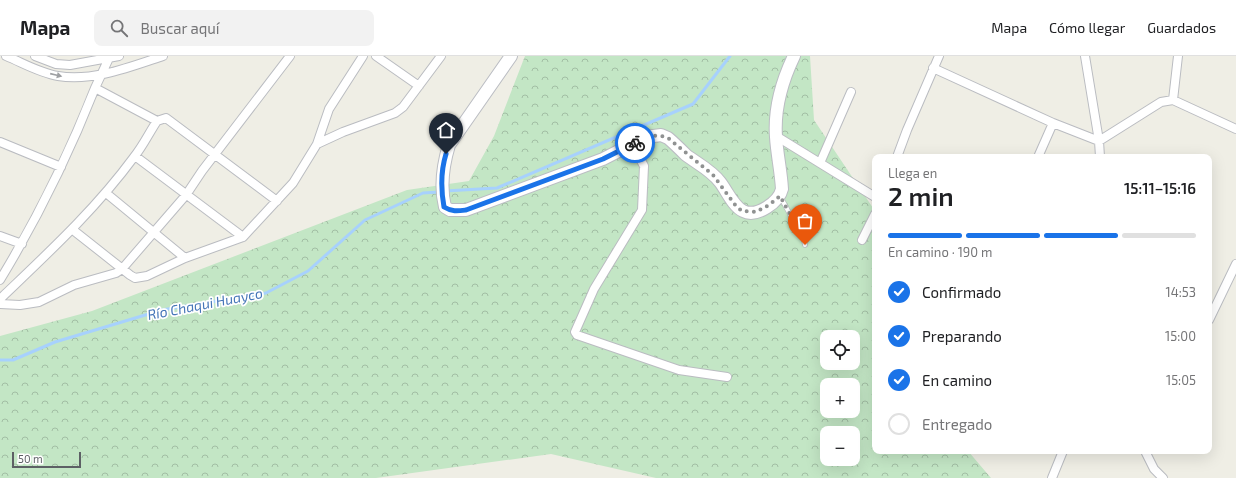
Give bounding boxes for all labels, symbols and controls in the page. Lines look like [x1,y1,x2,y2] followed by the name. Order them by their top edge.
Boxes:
[94,10,374,46] search box
[20,16,70,39] text: Mapa
[108,17,130,39] icon: search
[140,19,220,37] text: Buscar aquí
[991,19,1027,36] text: Mapa
[1049,19,1125,36] text: Cómo llegar
[1147,19,1216,36] text: Guardados
[50,72,62,78] one-way arrow
[429,113,463,154] pin
[435,119,457,141] icon: home
[615,123,655,163] courier
[624,132,646,154] icon: bike
[888,165,937,181] text: Llega en
[1124,179,1196,197] text: 15:11–15:16
[888,180,954,211] text: 2 min
[788,204,822,245] pin
[794,210,816,232] icon: bag
[888,244,992,260] text: En camino · 190 m
[888,281,910,303] icon: check
[922,283,1001,301] text: Confirmado
[146,284,264,323] water label: Río Chaqui Huayco
[1166,284,1196,300] text: 14:53
[888,325,910,347] icon: check
[922,327,1002,345] text: Preparando
[1165,328,1196,344] text: 15:00
[820,330,860,466] map controls
[820,330,860,370] button: locate
[888,369,910,391] icon: check
[922,371,992,389] text: En camino
[1166,372,1196,388] text: 15:05
[820,378,860,418] button: +
[922,415,992,433] text: Entregado
[820,426,860,466] button: −
[12,450,81,469] scale bar
[18,452,43,465] text: 50 m

